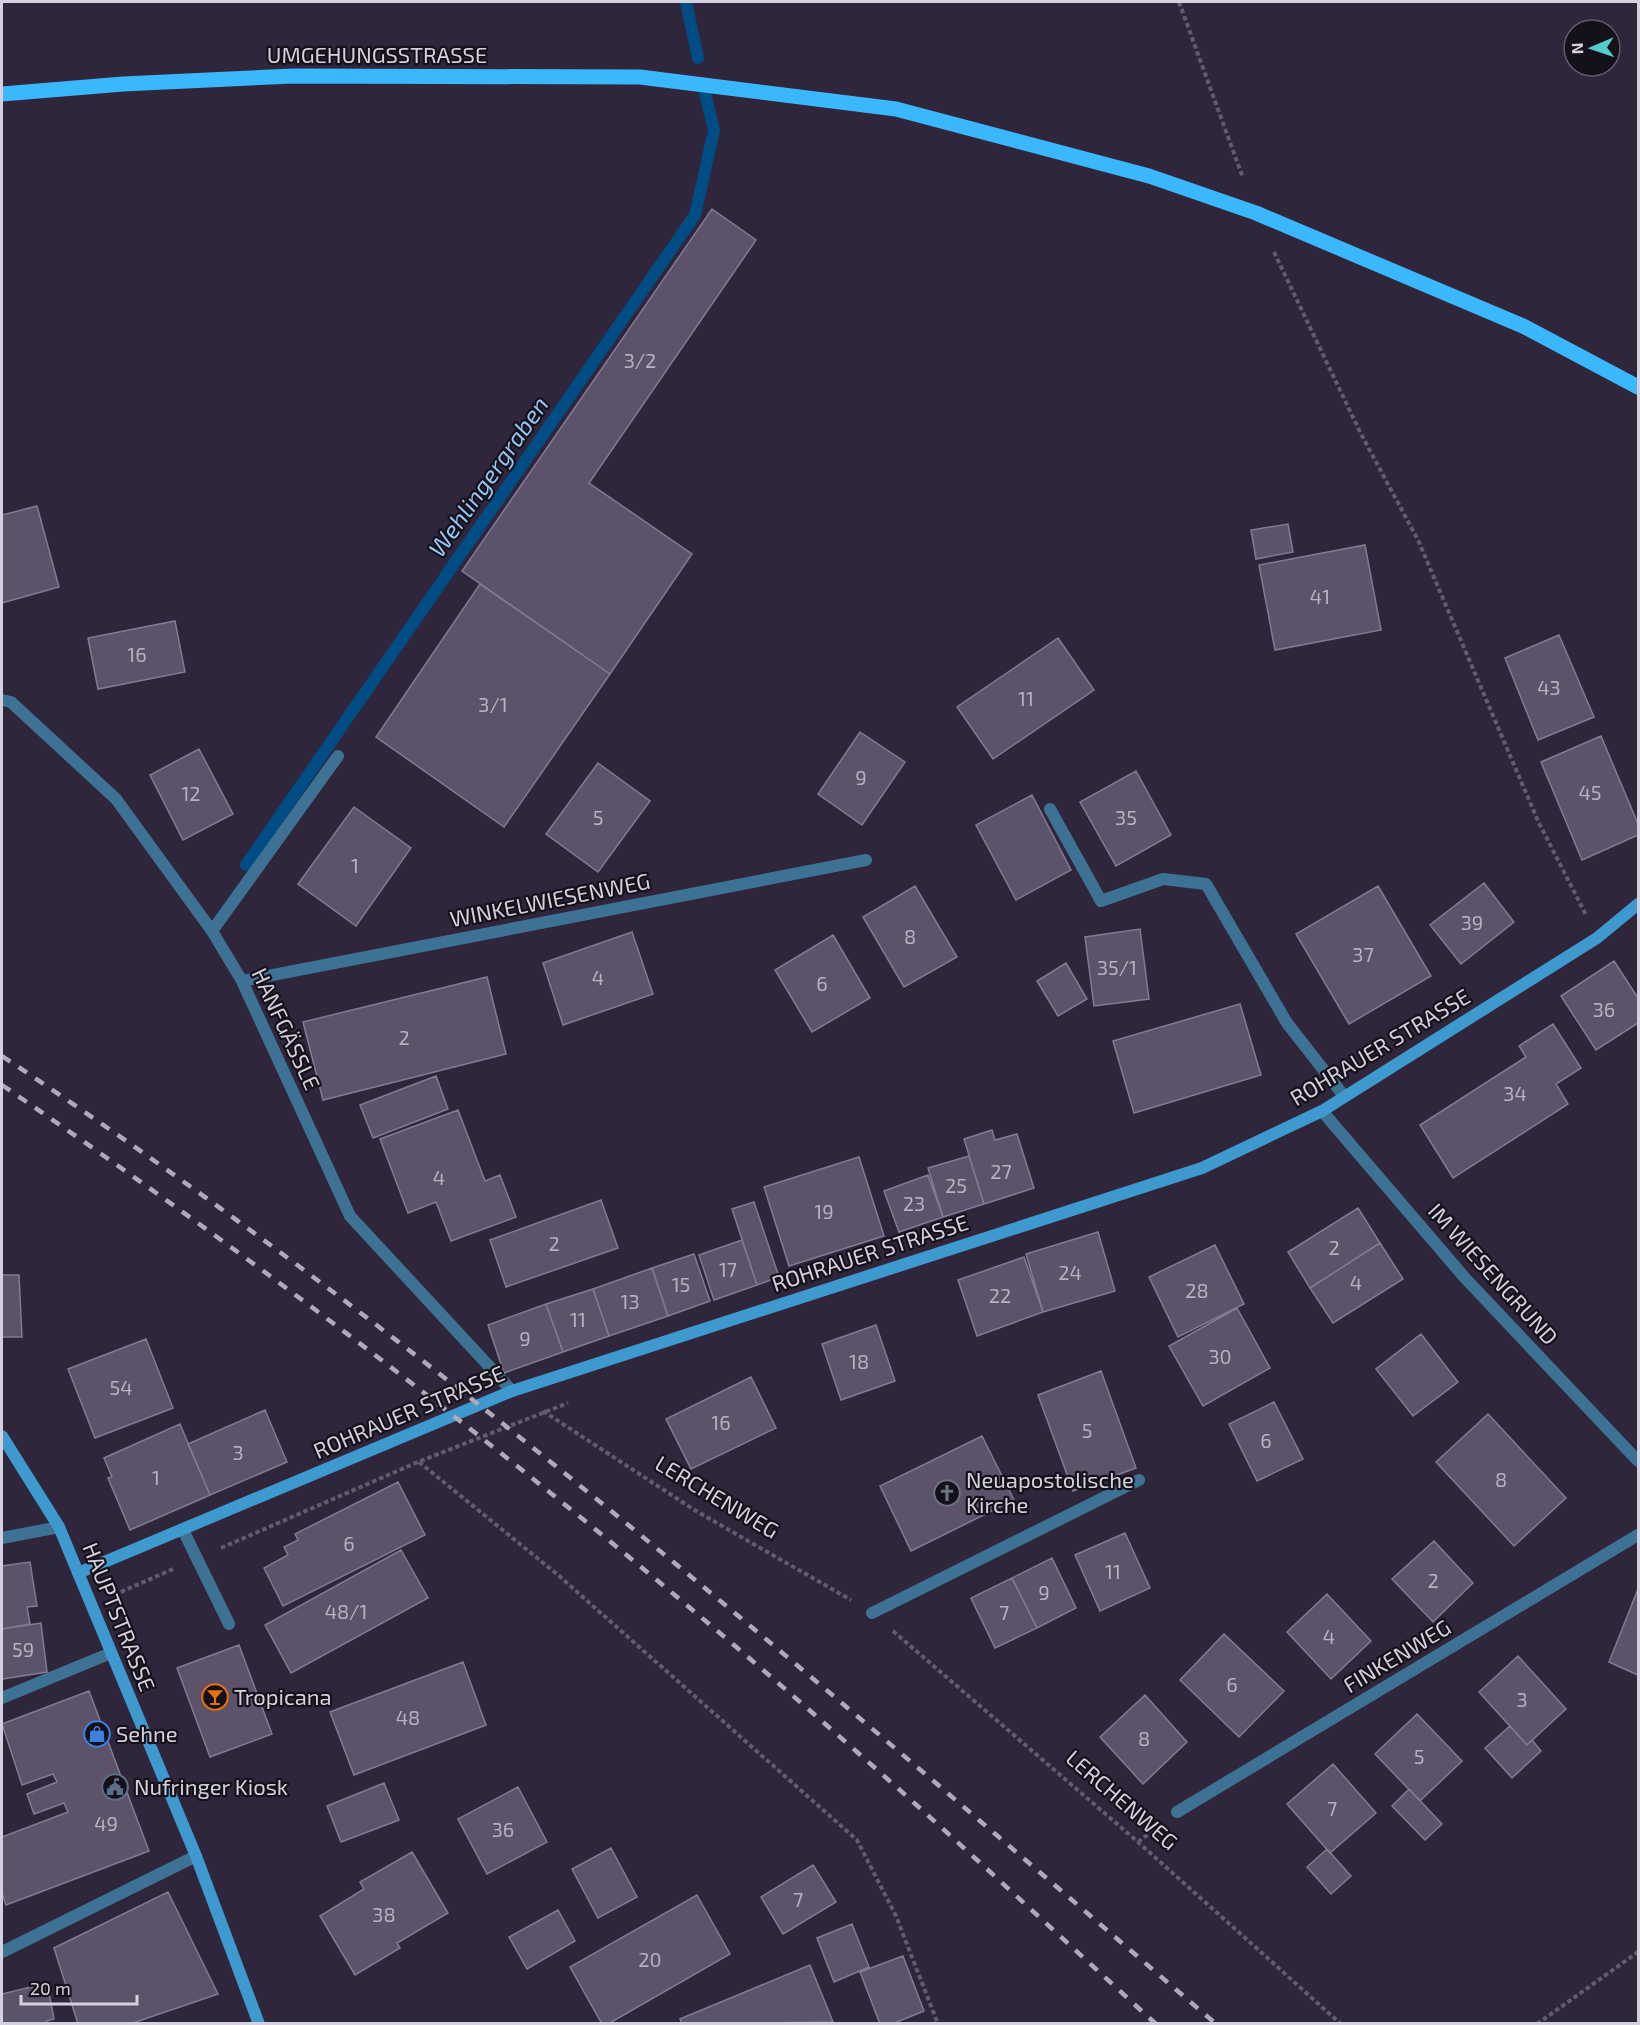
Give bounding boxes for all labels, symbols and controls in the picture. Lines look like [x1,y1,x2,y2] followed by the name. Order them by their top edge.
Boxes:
[1562,18,1622,78] north arrow
[267,41,487,67] street label: UMGEHUNGSSTRASSE
[1567,42,1586,55] text: N
[624,348,656,372] house number: 3/2
[422,390,554,562] water label: Wehlingergraben
[1310,584,1330,608] house number: 41
[127,642,147,666] house number: 16
[1537,675,1561,699] house number: 43
[1018,686,1034,710] house number: 11
[478,692,508,716] house number: 3/1
[855,765,867,789] house number: 9
[1578,780,1602,804] house number: 45
[181,781,201,805] house number: 12
[593,805,603,829] house number: 5
[1115,805,1137,829] house number: 35
[351,853,359,877] house number: 1
[447,867,652,931] street label: WINKELWIESENWEG
[1461,910,1483,934] house number: 39
[904,924,916,948] house number: 8
[1352,942,1374,966] house number: 37
[1097,955,1137,979] house number: 35/1
[247,964,326,1094] street label: HANFGÄSSLE
[592,965,604,989] house number: 4
[816,971,828,995] house number: 6
[1285,982,1474,1110] street label: ROHRAUER STRASSE
[1593,997,1615,1021] house number: 36
[398,1025,410,1049] house number: 2
[1503,1081,1527,1105] house number: 34
[990,1159,1012,1183] house number: 27
[433,1165,445,1189] house number: 4
[945,1173,967,1197] house number: 25
[903,1191,925,1215] house number: 23
[1424,1197,1564,1349] street label: IM WIESENGRUND
[814,1199,834,1223] house number: 19
[768,1208,971,1296] street label: ROHRAUER STRASSE
[548,1231,560,1255] house number: 2
[1328,1235,1340,1259] house number: 2
[719,1257,737,1281] house number: 17
[1058,1260,1082,1284] house number: 24
[1350,1270,1362,1294] house number: 4
[672,1272,690,1296] house number: 15
[1185,1278,1209,1302] house number: 28
[989,1283,1011,1307] house number: 22
[620,1289,640,1313] house number: 13
[570,1307,586,1331] house number: 11
[519,1326,531,1350] house number: 9
[1208,1344,1232,1368] house number: 30
[849,1349,869,1373] house number: 18
[309,1359,508,1463] street label: ROHRAUER STRASSE
[109,1375,133,1399] house number: 54
[711,1410,731,1434] house number: 16
[1082,1418,1092,1442] house number: 5
[1260,1428,1272,1452] house number: 6
[232,1440,244,1464] house number: 3
[651,1449,784,1543] street label: LERCHENWEG
[152,1465,160,1489] house number: 1
[966,1466,1134,1517] place label: Neuapostolische Kirche
[1495,1467,1507,1491] house number: 8
[932,1478,962,1508] church icon: Neuapostolische Kirche
[343,1531,355,1555] house number: 6
[78,1538,162,1695] street label: HAUPTSTRASSE
[1105,1559,1121,1583] house number: 11
[1427,1568,1439,1592] house number: 2
[1038,1580,1050,1604] house number: 9
[325,1599,367,1623] house number: 48/1
[999,1600,1009,1624] house number: 7
[1338,1613,1455,1697] street label: FINKENWEG
[1323,1624,1335,1648] house number: 4
[12,1637,34,1661] house number: 59
[1226,1672,1238,1696] house number: 6
[200,1682,230,1712] bar icon: Tropicana
[234,1683,332,1709] place label: Tropicana
[1516,1687,1528,1711] house number: 3
[396,1705,420,1729] house number: 48
[82,1719,112,1749] shop icon: Sehne
[116,1720,178,1746] place label: Sehne
[1138,1726,1150,1750] house number: 8
[1062,1744,1184,1855] street label: LERCHENWEG
[1414,1744,1424,1768] house number: 5
[100,1772,130,1802] public building icon: Nufringer Kiosk
[134,1773,288,1799] place label: Nufringer Kiosk
[1327,1796,1337,1820] house number: 7
[94,1811,118,1835] house number: 49
[492,1817,514,1841] house number: 36
[793,1887,803,1911] house number: 7
[372,1902,396,1926] house number: 38
[638,1947,662,1971] house number: 20
[21,1968,136,2006] scale bar
[30,1977,71,1999] text: 20 m

